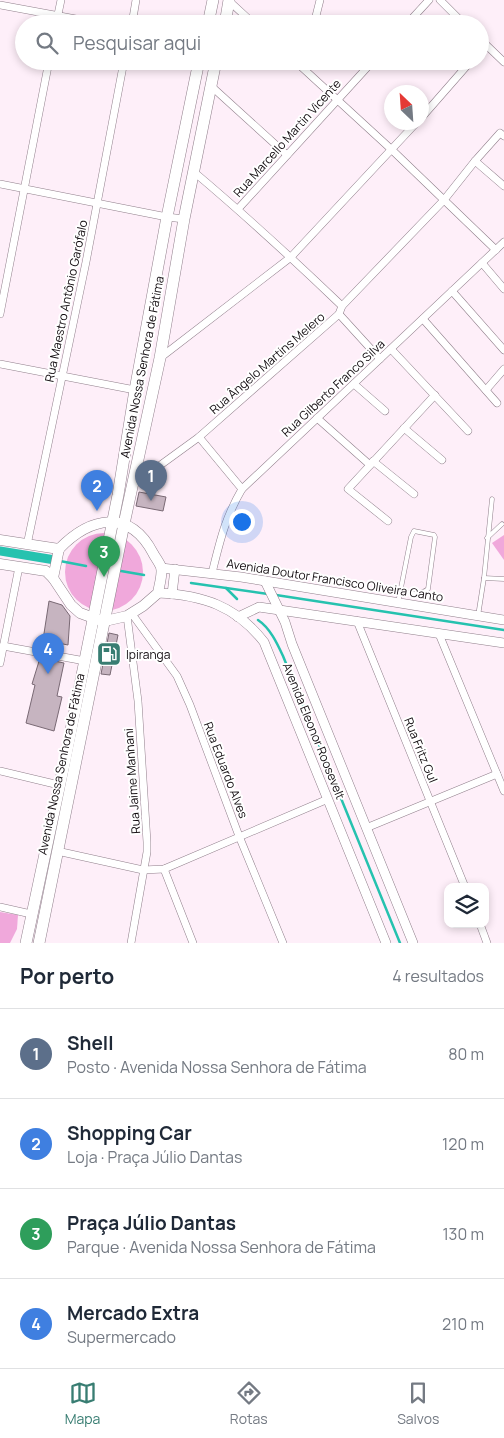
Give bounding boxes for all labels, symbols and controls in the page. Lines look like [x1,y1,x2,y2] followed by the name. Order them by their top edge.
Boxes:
[15,15,489,70] search box
[33,29,61,57] icon: search
[73,30,201,56] text: Pesquisar aqui
[229,75,345,201] street label: Rua Marcello Martin Vicente
[384,85,429,130] north arrow
[41,218,91,384] street label: Rua Maestro Antônio Garófalo
[116,275,168,459] street label: Avenida Nossa Senhora de Fátima
[206,308,328,418] street label: Rua Ângelo Martins Melero
[278,336,388,440] street label: Rua Gilberto Franco Silva
[135,460,167,501] pin: 1
[81,470,113,511] pin: 2
[229,509,255,535] your location
[88,536,120,577] pin: 3
[225,554,445,606] street label: Avenida Doutor Francisco Oliveira Canto
[32,633,64,674] pin: 4
[96,641,122,667] fuel station icon: Ipiranga
[126,646,170,663] place label: Ipiranga
[279,660,349,802] street label: Avenida Eleonor Roosevelt
[33,672,89,856] street label: Avenida Nossa Senhora de Fátima
[400,715,442,785] street label: Rua Fritz Gul
[200,719,252,821] street label: Rua Eduardo Alves
[120,728,144,834] street label: Rua Jaime Manhani
[444,883,489,928] map controls
[444,883,489,928] button: layers
[20,962,114,990] text: Por perto
[392,965,484,987] text: 4 resultados
[67,1030,113,1056] text: Shell
[32,1043,40,1065] text: 1
[448,1043,484,1065] text: 80 m
[67,1056,367,1078] text: Posto · Avenida Nossa Senhora de Fátima
[67,1120,192,1146] text: Shopping Car
[31,1133,41,1155] text: 2
[442,1133,484,1155] text: 120 m
[67,1146,242,1168] text: Loja · Praça Júlio Dantas
[67,1210,236,1236] text: Praça Júlio Dantas
[31,1223,41,1245] text: 3
[442,1223,484,1245] text: 130 m
[67,1236,376,1258] text: Parque · Avenida Nossa Senhora de Fátima
[67,1300,199,1326] text: Mercado Extra
[31,1313,41,1335] text: 4
[442,1313,484,1335] text: 210 m
[67,1326,176,1348] text: Supermercado
[65,1379,100,1428] tab: Mapa
[230,1379,268,1428] tab: Rotas
[397,1379,439,1428] tab: Salvos

